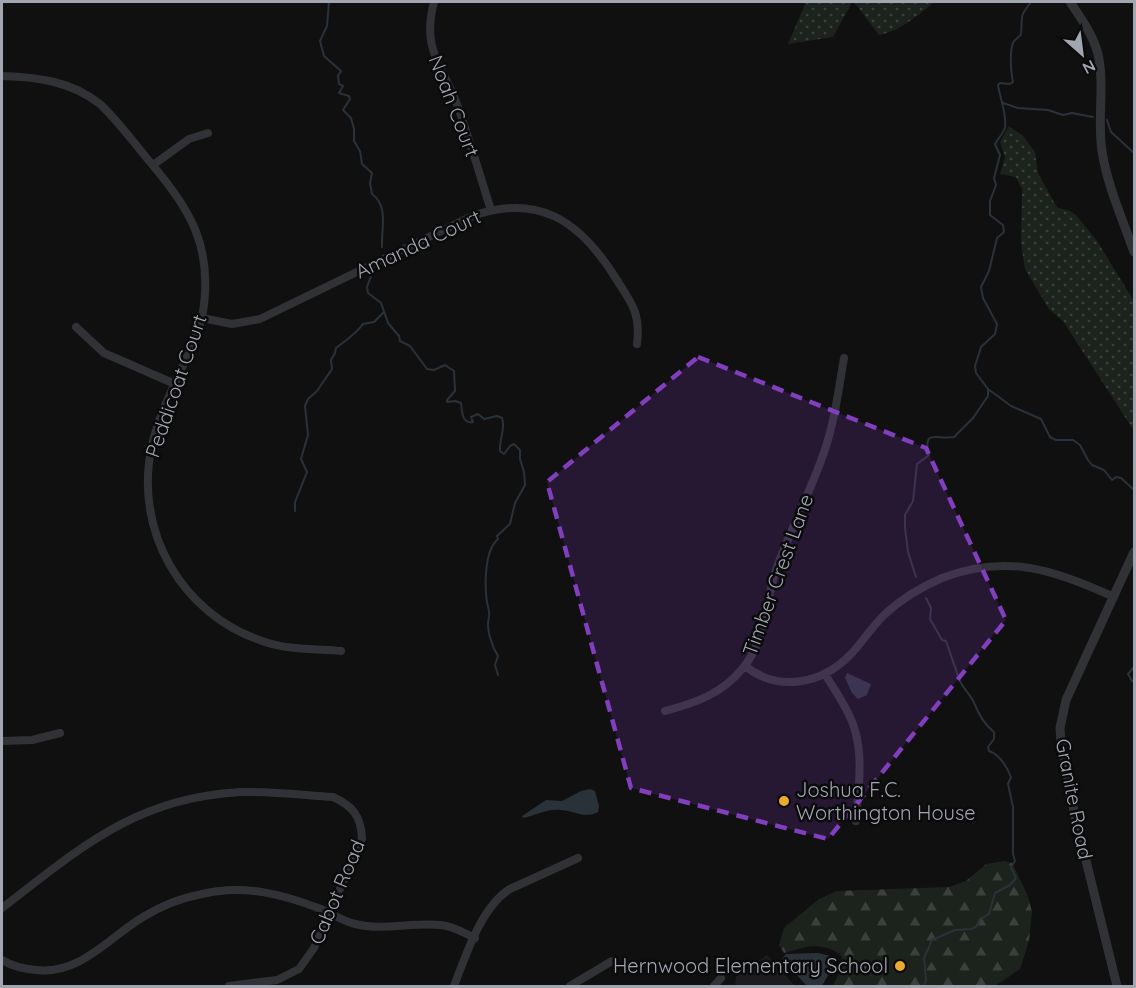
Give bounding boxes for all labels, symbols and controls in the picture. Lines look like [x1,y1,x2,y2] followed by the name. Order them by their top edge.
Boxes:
[1052,24,1112,84] north arrow
[424,52,485,160] street label: Noah Court
[1079,56,1099,79] text: N
[351,203,485,284] street label: Amanda Court
[139,311,212,461] street label: Peddicoat Court
[737,491,818,659] street label: Timber Crest Lane
[1051,736,1098,861] street label: Granite Road
[796,777,976,825] place label: Joshua F.C. Worthington House
[777,794,791,808] marker: Joshua F.C. Worthington House
[303,836,370,948] street label: Cabot Road
[613,953,888,978] place label: Hernwood Elementary School
[893,959,907,973] marker: Hernwood Elementary School

